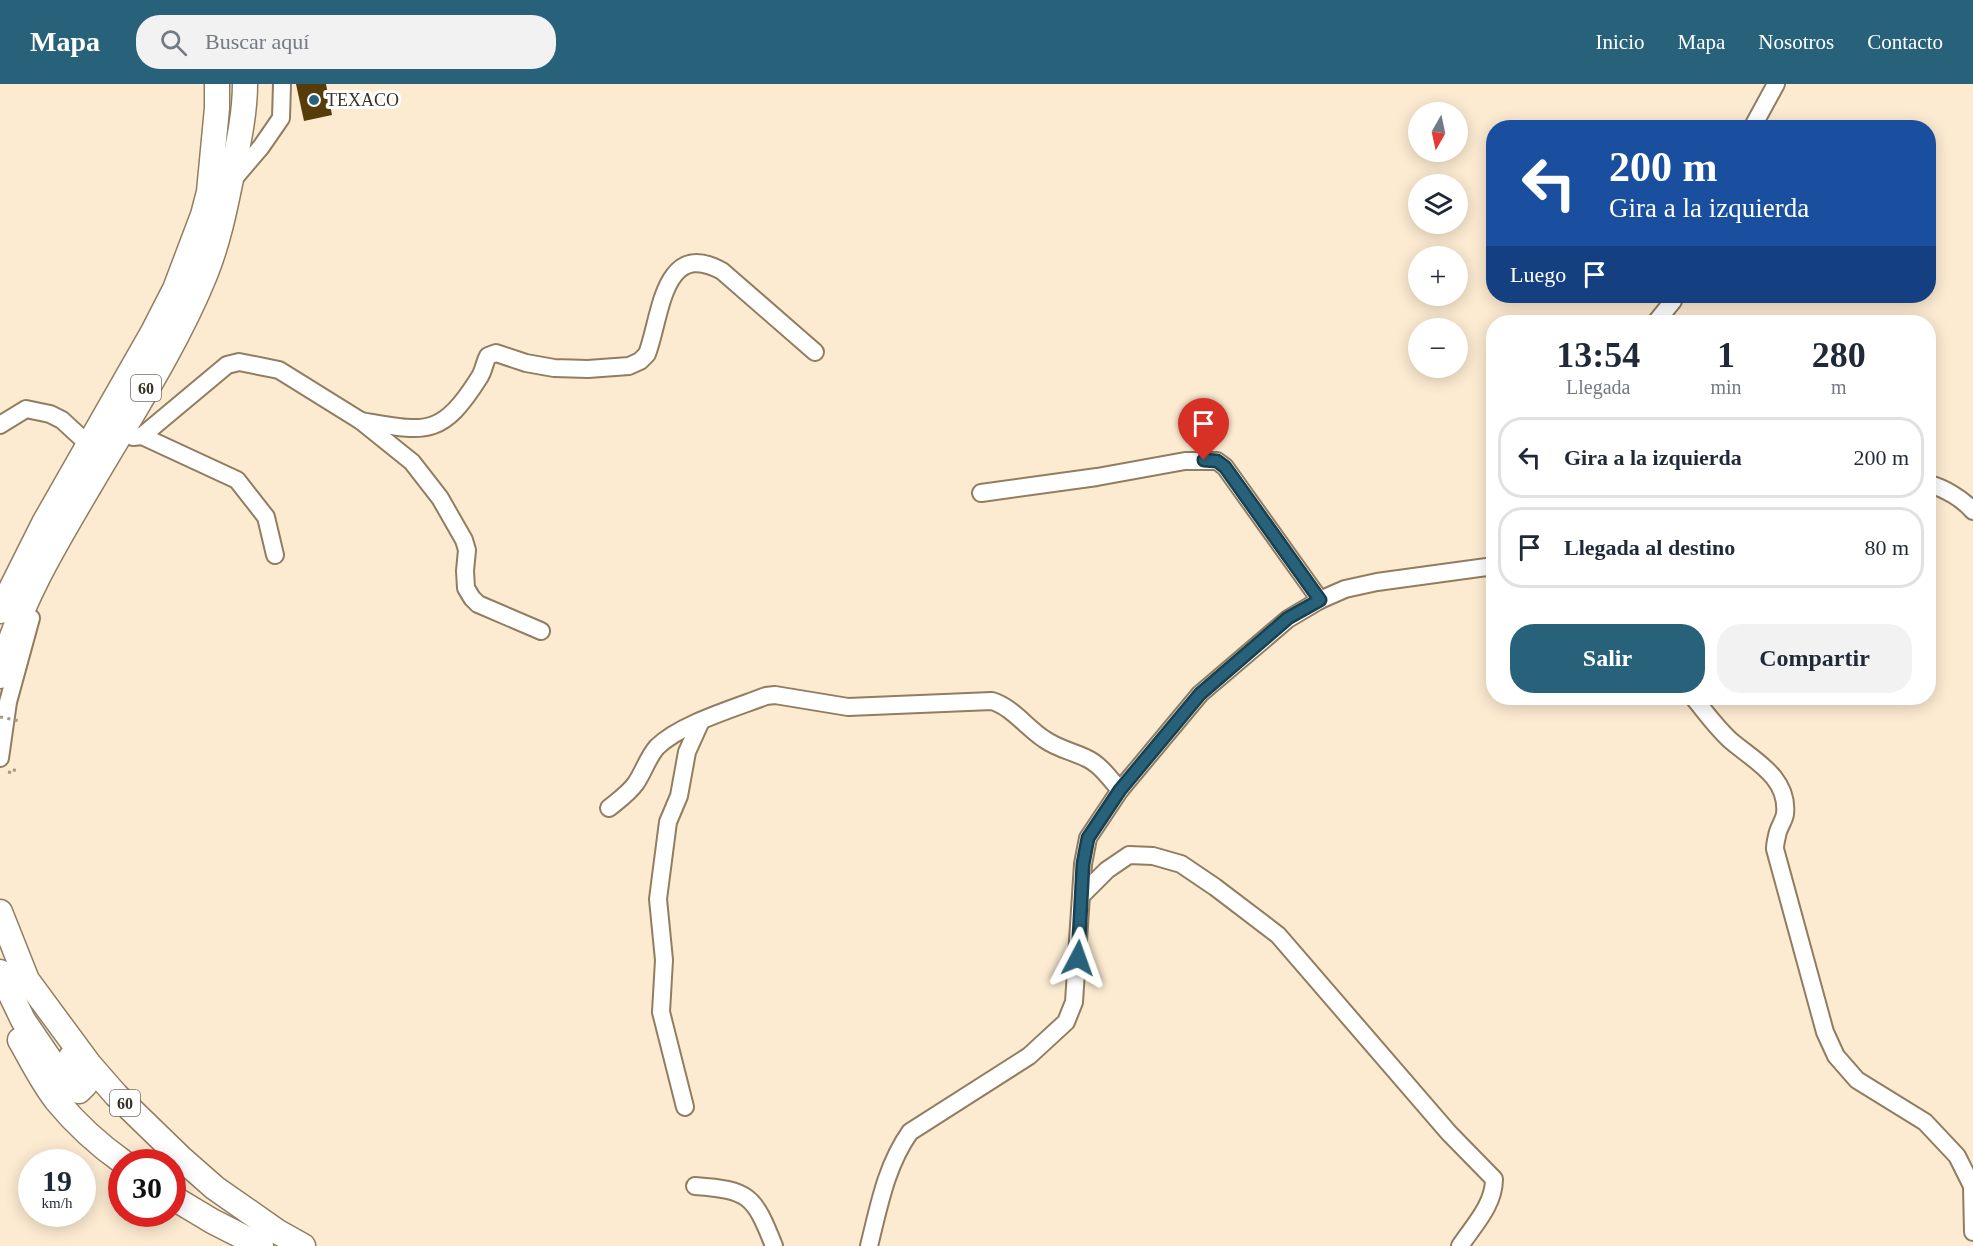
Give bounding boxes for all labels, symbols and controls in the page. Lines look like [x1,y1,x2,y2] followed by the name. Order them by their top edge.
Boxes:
[136,15,556,69] search box
[30,26,100,57] text: Mapa
[157,26,190,59] icon: search
[205,29,309,54] text: Buscar aquí
[1596,30,1645,54] text: Inicio
[1678,30,1725,54] text: Mapa
[1758,30,1834,54] text: Nosotros
[1867,30,1943,54] text: Contacto
[326,90,399,110] place label: TEXACO
[307,93,321,107] marker: TEXACO
[1408,102,1468,162] north arrow
[1408,102,1468,378] map controls
[1510,144,1588,222] icon: left
[1609,144,1718,190] text: 200 m
[1408,174,1468,234] button: layers
[1609,193,1809,223] text: Gira a la izquierda
[1408,246,1468,306] button: +
[1578,258,1611,291] icon: arrive
[1510,262,1566,287] text: Luego
[1408,318,1468,378] button: −
[1556,335,1640,375] text: 13:54
[1717,335,1735,375] text: 1
[1812,335,1866,375] text: 280
[131,375,161,401] road number: 60
[1566,376,1630,398] text: Llegada
[1710,376,1742,398] text: min
[1831,376,1847,398] text: m
[1178,398,1229,460] pin
[1187,407,1220,440] icon: arrive
[1513,441,1546,474] icon: left
[1564,445,1742,470] text: Gira a la izquierda
[1853,445,1909,470] text: 200 m
[1513,531,1546,564] icon: arrive
[1564,535,1735,560] text: Llegada al destino
[1864,535,1909,560] text: 80 m
[1510,624,1705,693] button: Salir
[1717,624,1912,693] button: Compartir
[1046,926,1110,990] position arrow
[110,1090,140,1116] road number: 60
[108,1149,186,1227] speed limit sign: 30
[42,1164,72,1197] text: 19
[42,1195,72,1211] text: km/h

